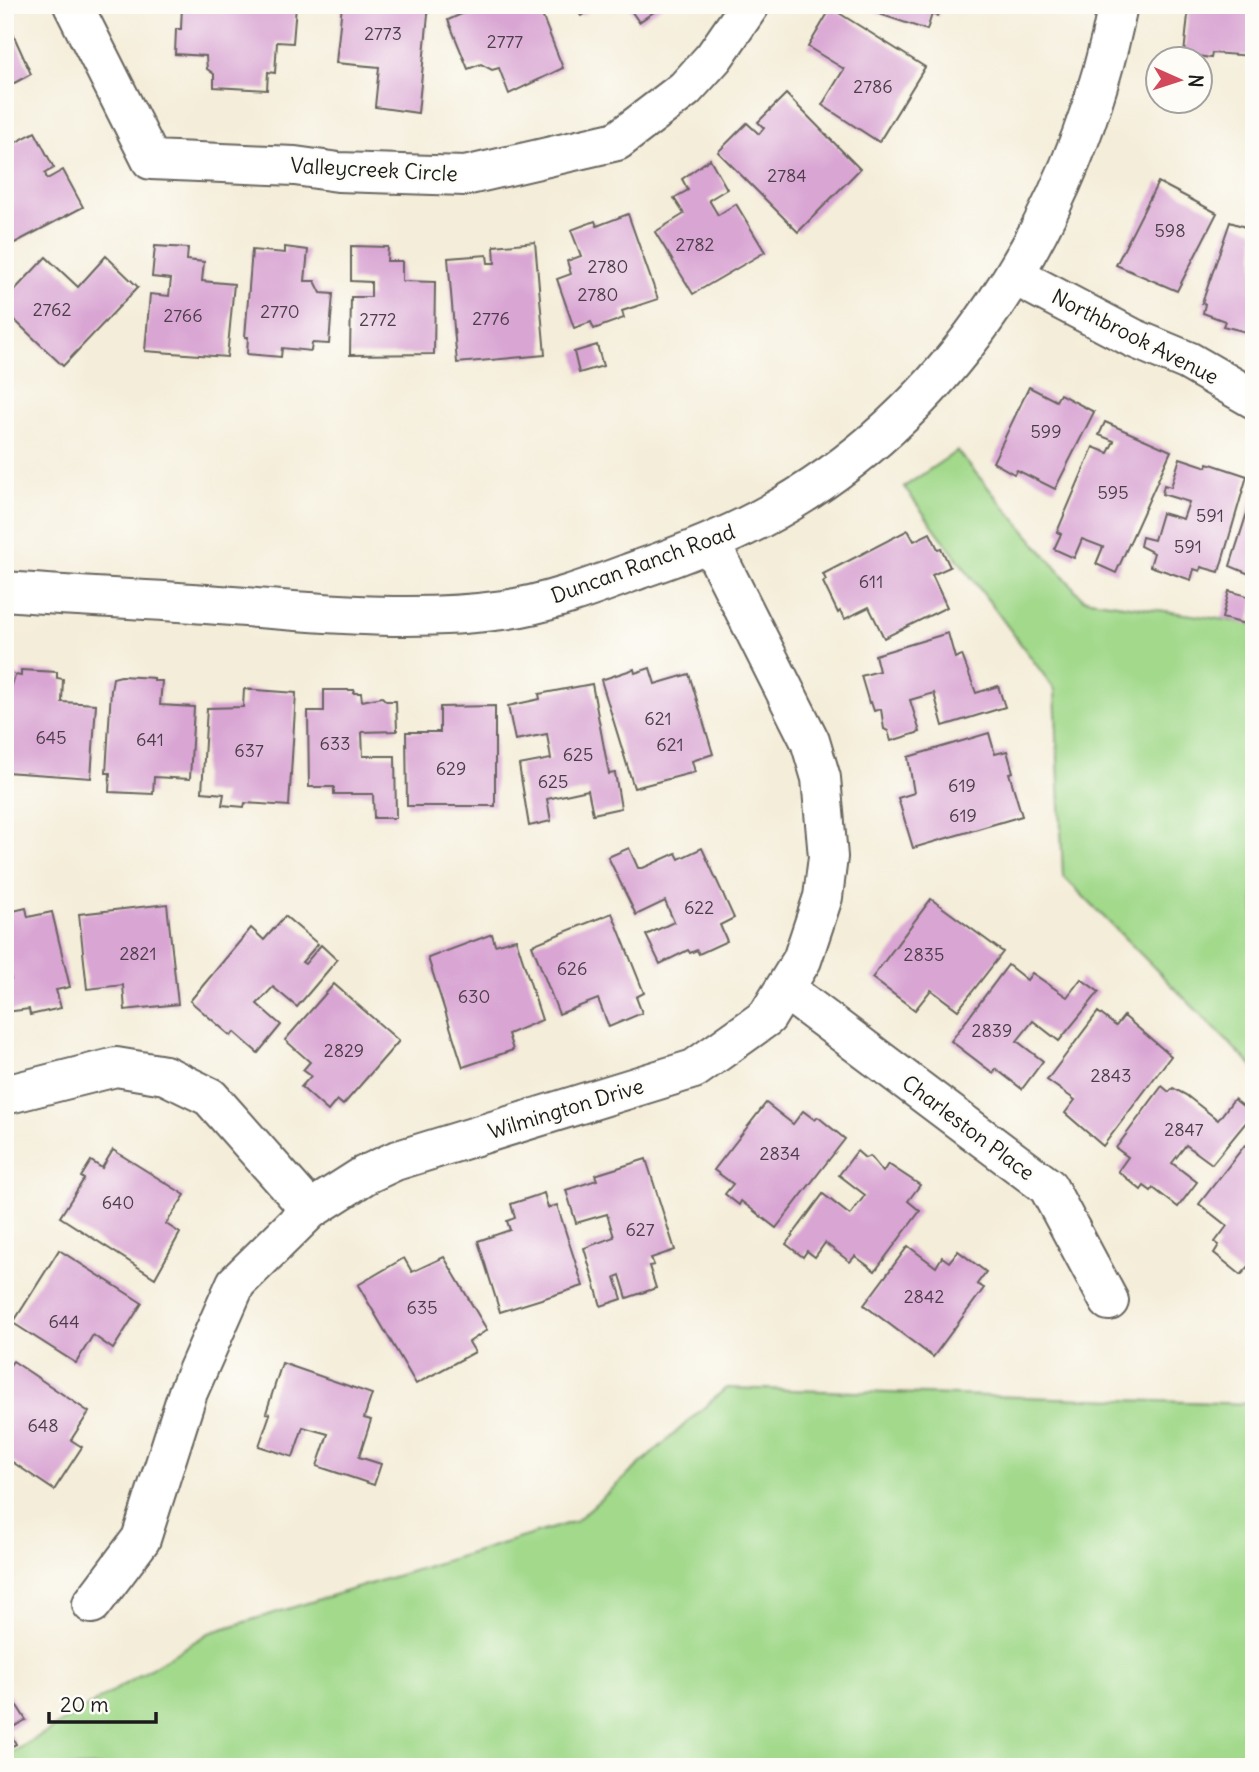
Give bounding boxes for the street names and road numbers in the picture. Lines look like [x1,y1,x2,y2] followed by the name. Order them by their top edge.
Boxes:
[290,152,458,187] street label: Valleycreek Circle
[1047,283,1223,390] street label: Northbrook Avenue
[547,518,738,609] street label: Duncan Ranch Road
[897,1069,1040,1186] street label: Charleston Place
[485,1072,647,1145] street label: Wilmington Drive

